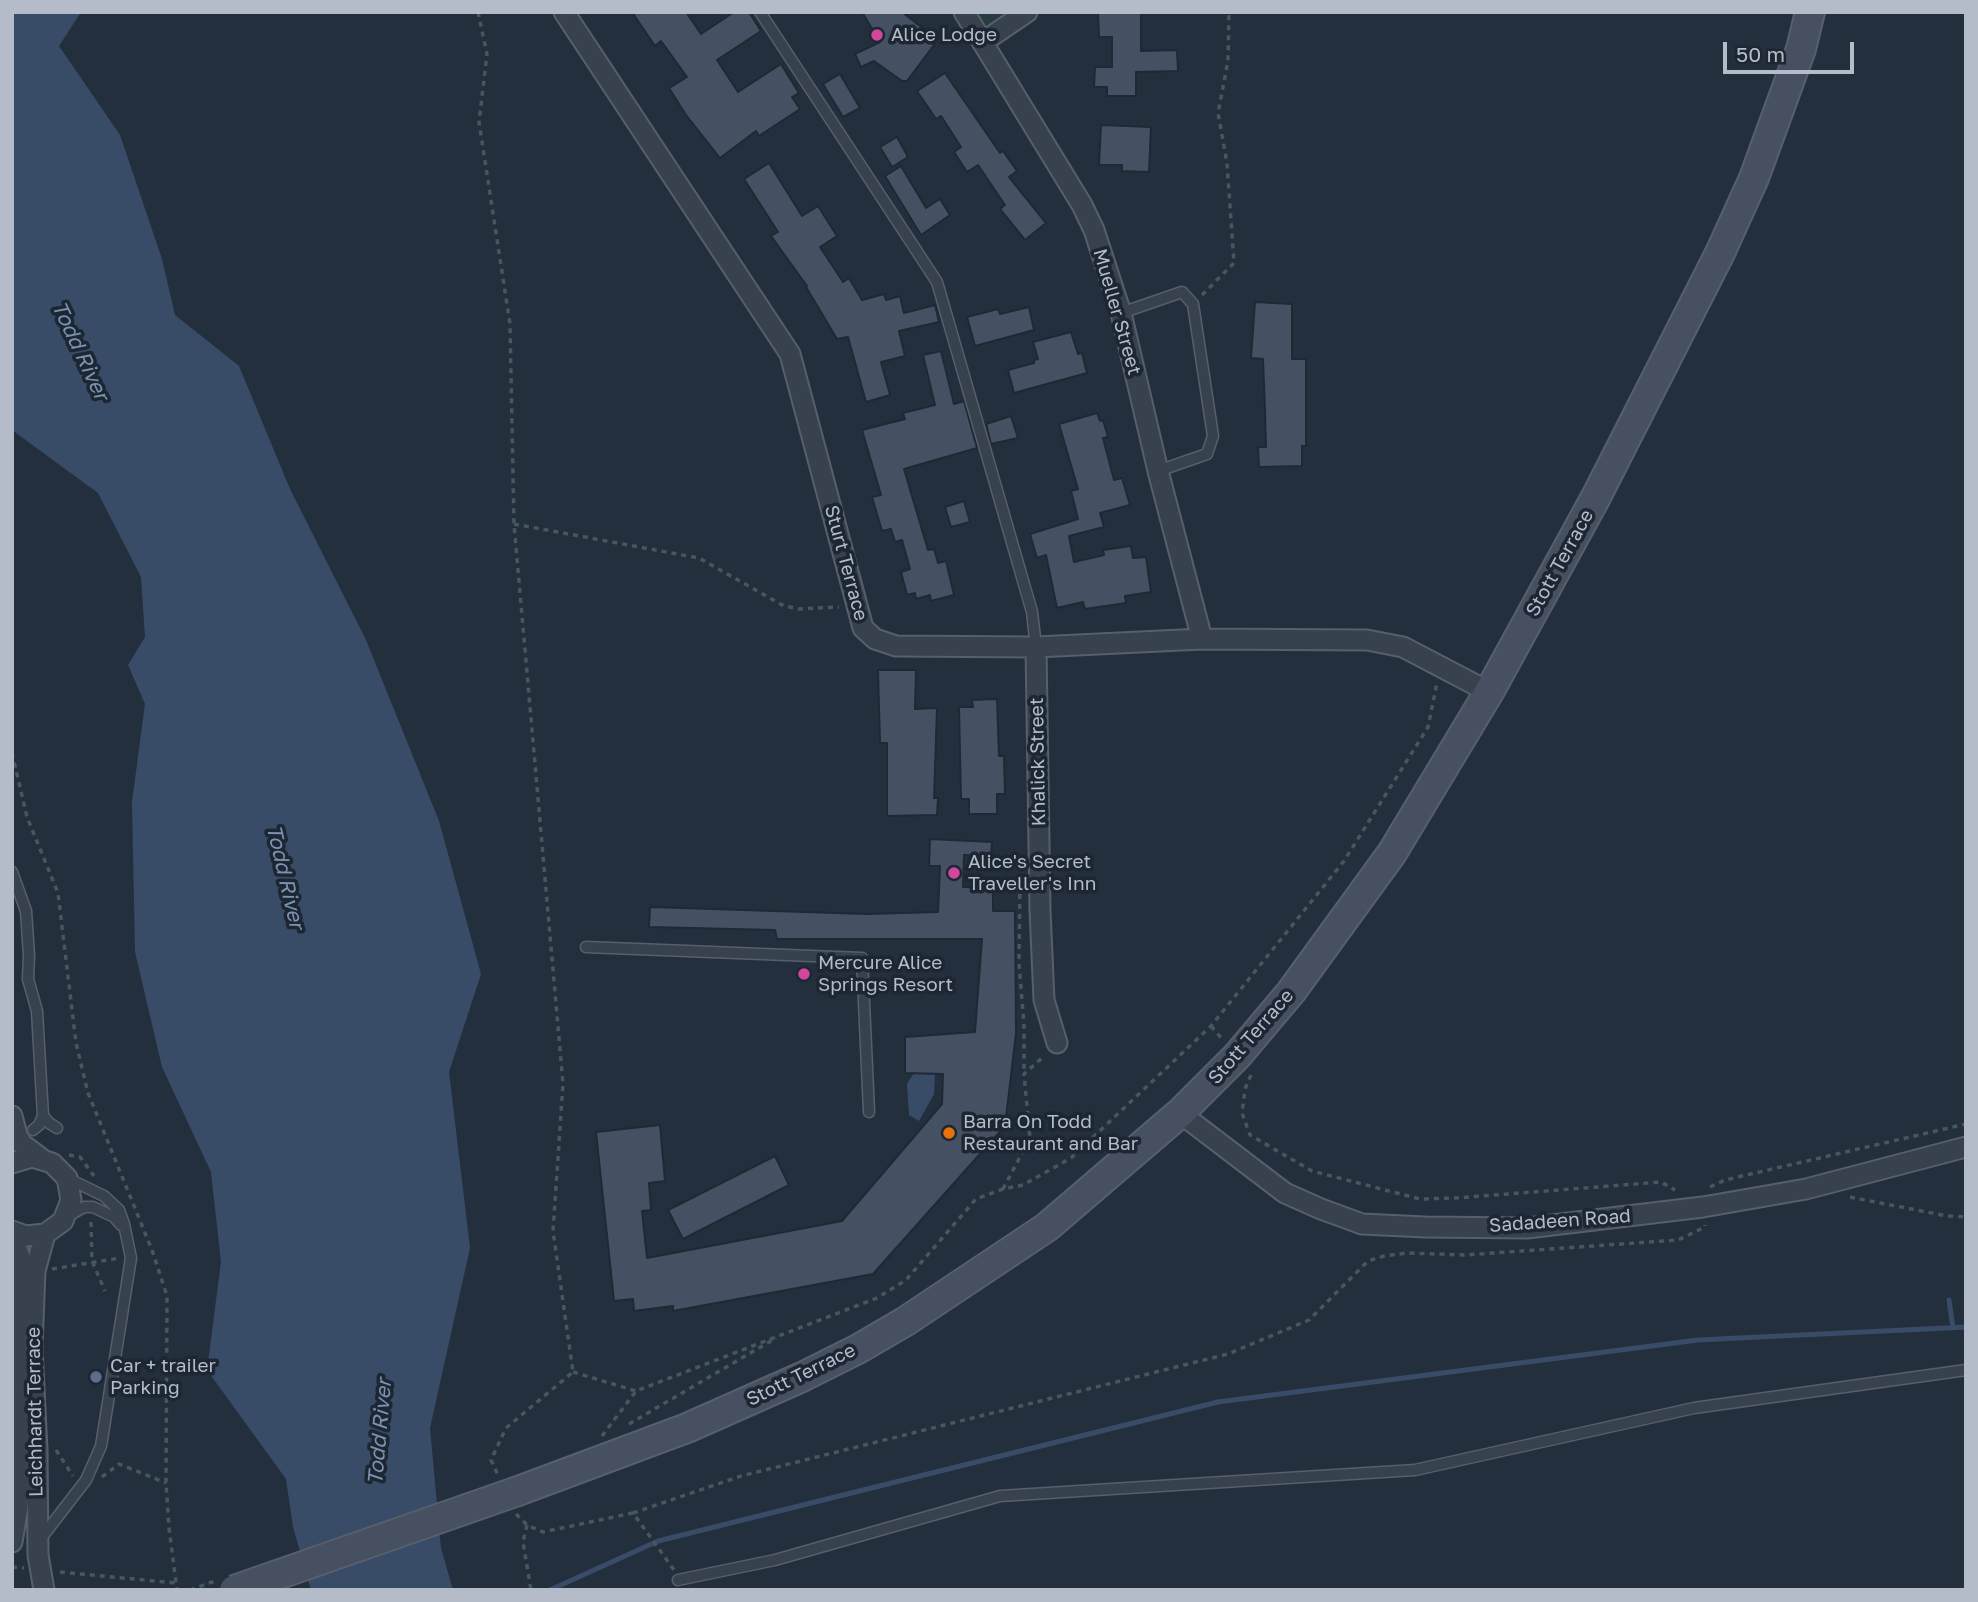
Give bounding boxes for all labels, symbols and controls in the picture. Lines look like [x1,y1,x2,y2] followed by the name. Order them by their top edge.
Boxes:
[891,24,997,46] place label: Alice Lodge
[869,27,885,43] marker: Alice Lodge
[1726,28,1857,72] scale bar
[1736,41,1785,67] text: 50 m
[1088,246,1146,378] street label: Mueller Street
[46,297,114,405] water label: Todd River
[820,503,872,623] street label: Sturt Terrace
[1521,506,1599,620] street label: Stott Terrace
[1025,697,1051,827] street label: Khalick Street
[261,822,309,932] water label: Todd River
[968,851,1096,895] place label: Alice's Secret Traveller's Inn
[946,865,962,881] marker: Alice's Secret Traveller's Inn
[818,952,953,996] place label: Mercure Alice Springs Resort
[796,966,812,982] marker: Mercure Alice Springs Resort
[1204,985,1298,1089] street label: Stott Terrace
[963,1111,1138,1155] place label: Barra On Todd Restaurant and Bar
[941,1125,957,1141] marker: Barra On Todd Restaurant and Bar
[1488,1205,1632,1237] street label: Sadadeen Road
[22,1327,48,1497] street label: Leichhardt Terrace
[743,1339,859,1411] street label: Stott Terrace
[110,1355,216,1399] place label: Car + trailer Parking
[88,1369,104,1385] marker: Car + trailer Parking
[363,1378,397,1486] water label: Todd River

